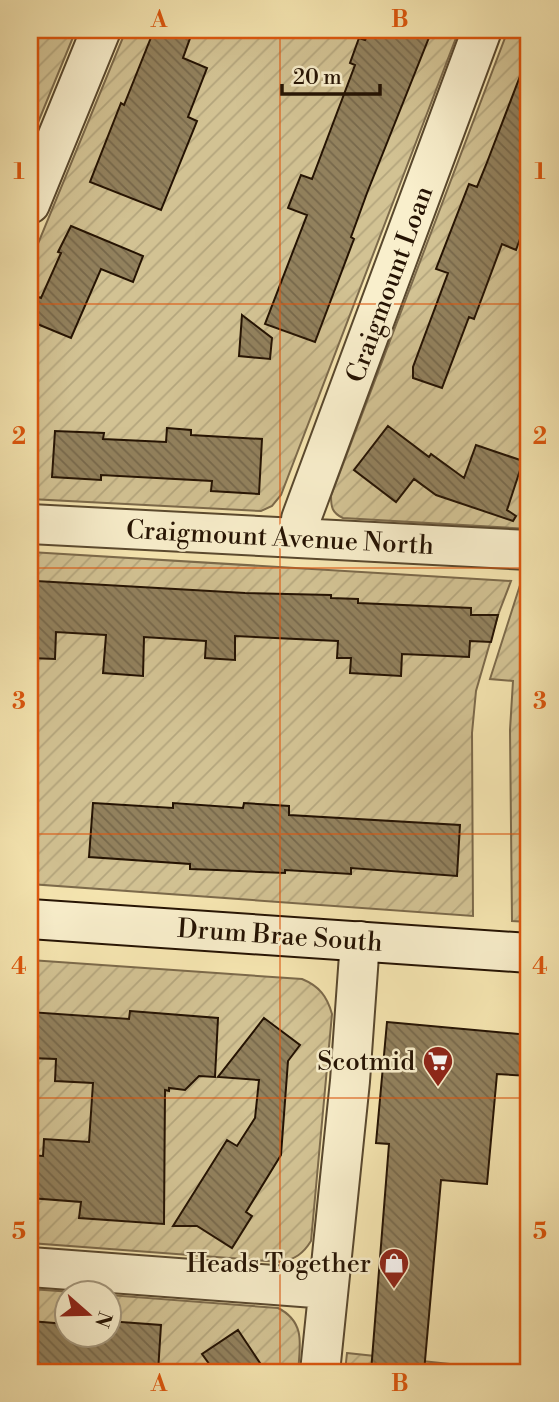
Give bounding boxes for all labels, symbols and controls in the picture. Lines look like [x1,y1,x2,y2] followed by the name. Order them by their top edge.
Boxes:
[150,6,168,34] text: A
[391,6,409,34] text: B
[282,52,380,96] scale bar
[293,65,342,91] text: 20 m
[13,158,25,186] text: 1
[534,158,546,186] text: 1
[340,182,440,387] street label: Craigmount Loan
[12,423,26,451] text: 2
[533,423,547,451] text: 2
[125,514,435,562] street label: Craigmount Avenue North
[12,688,26,716] text: 3
[533,688,547,716] text: 3
[176,913,384,959] street label: Drum Brae South
[11,953,27,981] text: 4
[532,953,548,981] text: 4
[421,1044,455,1088] supermarket icon: Scotmid
[317,1046,415,1078] place label: Scotmid
[12,1218,26,1246] text: 5
[533,1218,547,1246] text: 5
[377,1246,411,1290] shop icon: Heads Together
[186,1248,371,1280] place label: Heads Together
[52,1280,122,1350] north arrow
[89,1308,117,1331] text: N
[150,1370,168,1398] text: A
[391,1370,409,1398] text: B

